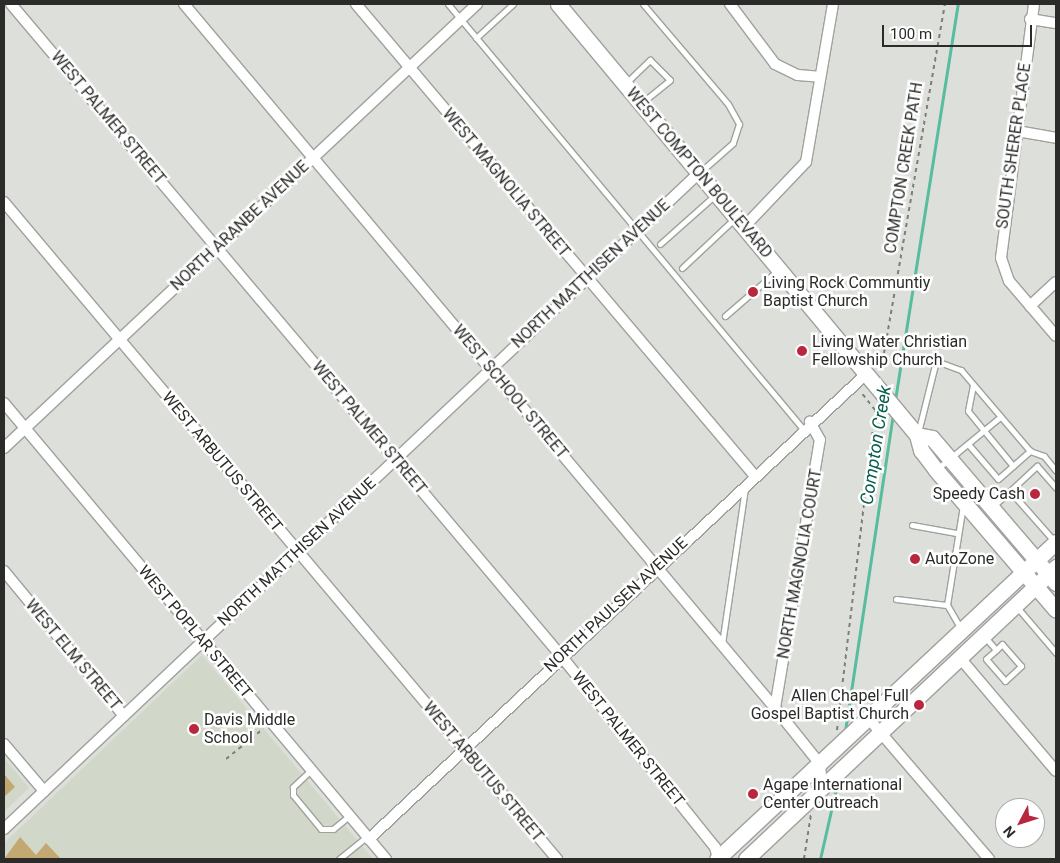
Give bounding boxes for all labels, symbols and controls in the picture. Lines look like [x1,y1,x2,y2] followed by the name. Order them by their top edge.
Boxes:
[885,15,1035,47] scale bar
[890,25,932,43] text: 100 m
[47,47,169,189] street label: WEST PALMER STREET
[993,62,1035,230] street label: SOUTH SHERER PLACE
[881,81,927,255] street label: COMPTON CREEK PATH
[622,84,776,262] street label: WEST COMPTON BOULEVARD
[438,105,574,261] street label: WEST MAGNOLIA STREET
[167,157,313,295] street label: NORTH ARANBE AVENUE
[508,196,674,352] street label: NORTH MATTHISEN AVENUE
[763,273,930,311] place label: Living Rock Communtiy Baptist Church
[747,286,759,298] marker: Living Rock Communtiy Baptist Church
[448,321,572,463] street label: WEST SCHOOL STREET
[812,332,967,370] place label: Living Water Christian Fellowship Church
[796,345,808,357] marker: Living Water Christian Fellowship Church
[308,357,430,499] street label: WEST PALMER STREET
[856,384,896,506] water label: Compton Creek
[158,388,286,536] street label: WEST ARBUTUS STREET
[774,468,826,660] street label: NORTH MAGNOLIA COURT
[214,474,380,630] street label: NORTH MATTHISEN AVENUE
[933,484,1025,504] place label: Speedy Cash
[1029,488,1041,500] marker: Speedy Cash
[540,534,692,676] street label: NORTH PAULSEN AVENUE
[925,549,994,569] place label: AutoZone
[909,553,921,565] marker: AutoZone
[134,562,256,702] street label: WEST POPLAR STREET
[21,596,125,714] street label: WEST ELM STREET
[568,668,688,810] street label: WEST PALMER STREET
[751,686,909,724] place label: Allen Chapel Full Gospel Baptist Church
[419,698,547,846] street label: WEST ARBUTUS STREET
[913,699,925,711] marker: Allen Chapel Full Gospel Baptist Church
[204,710,295,748] place label: Davis Middle School
[188,723,200,735] marker: Davis Middle School
[763,775,902,813] place label: Agape International Center Outreach
[747,788,759,800] marker: Agape International Center Outreach
[995,798,1045,848] north arrow
[1000,823,1019,841] text: N

